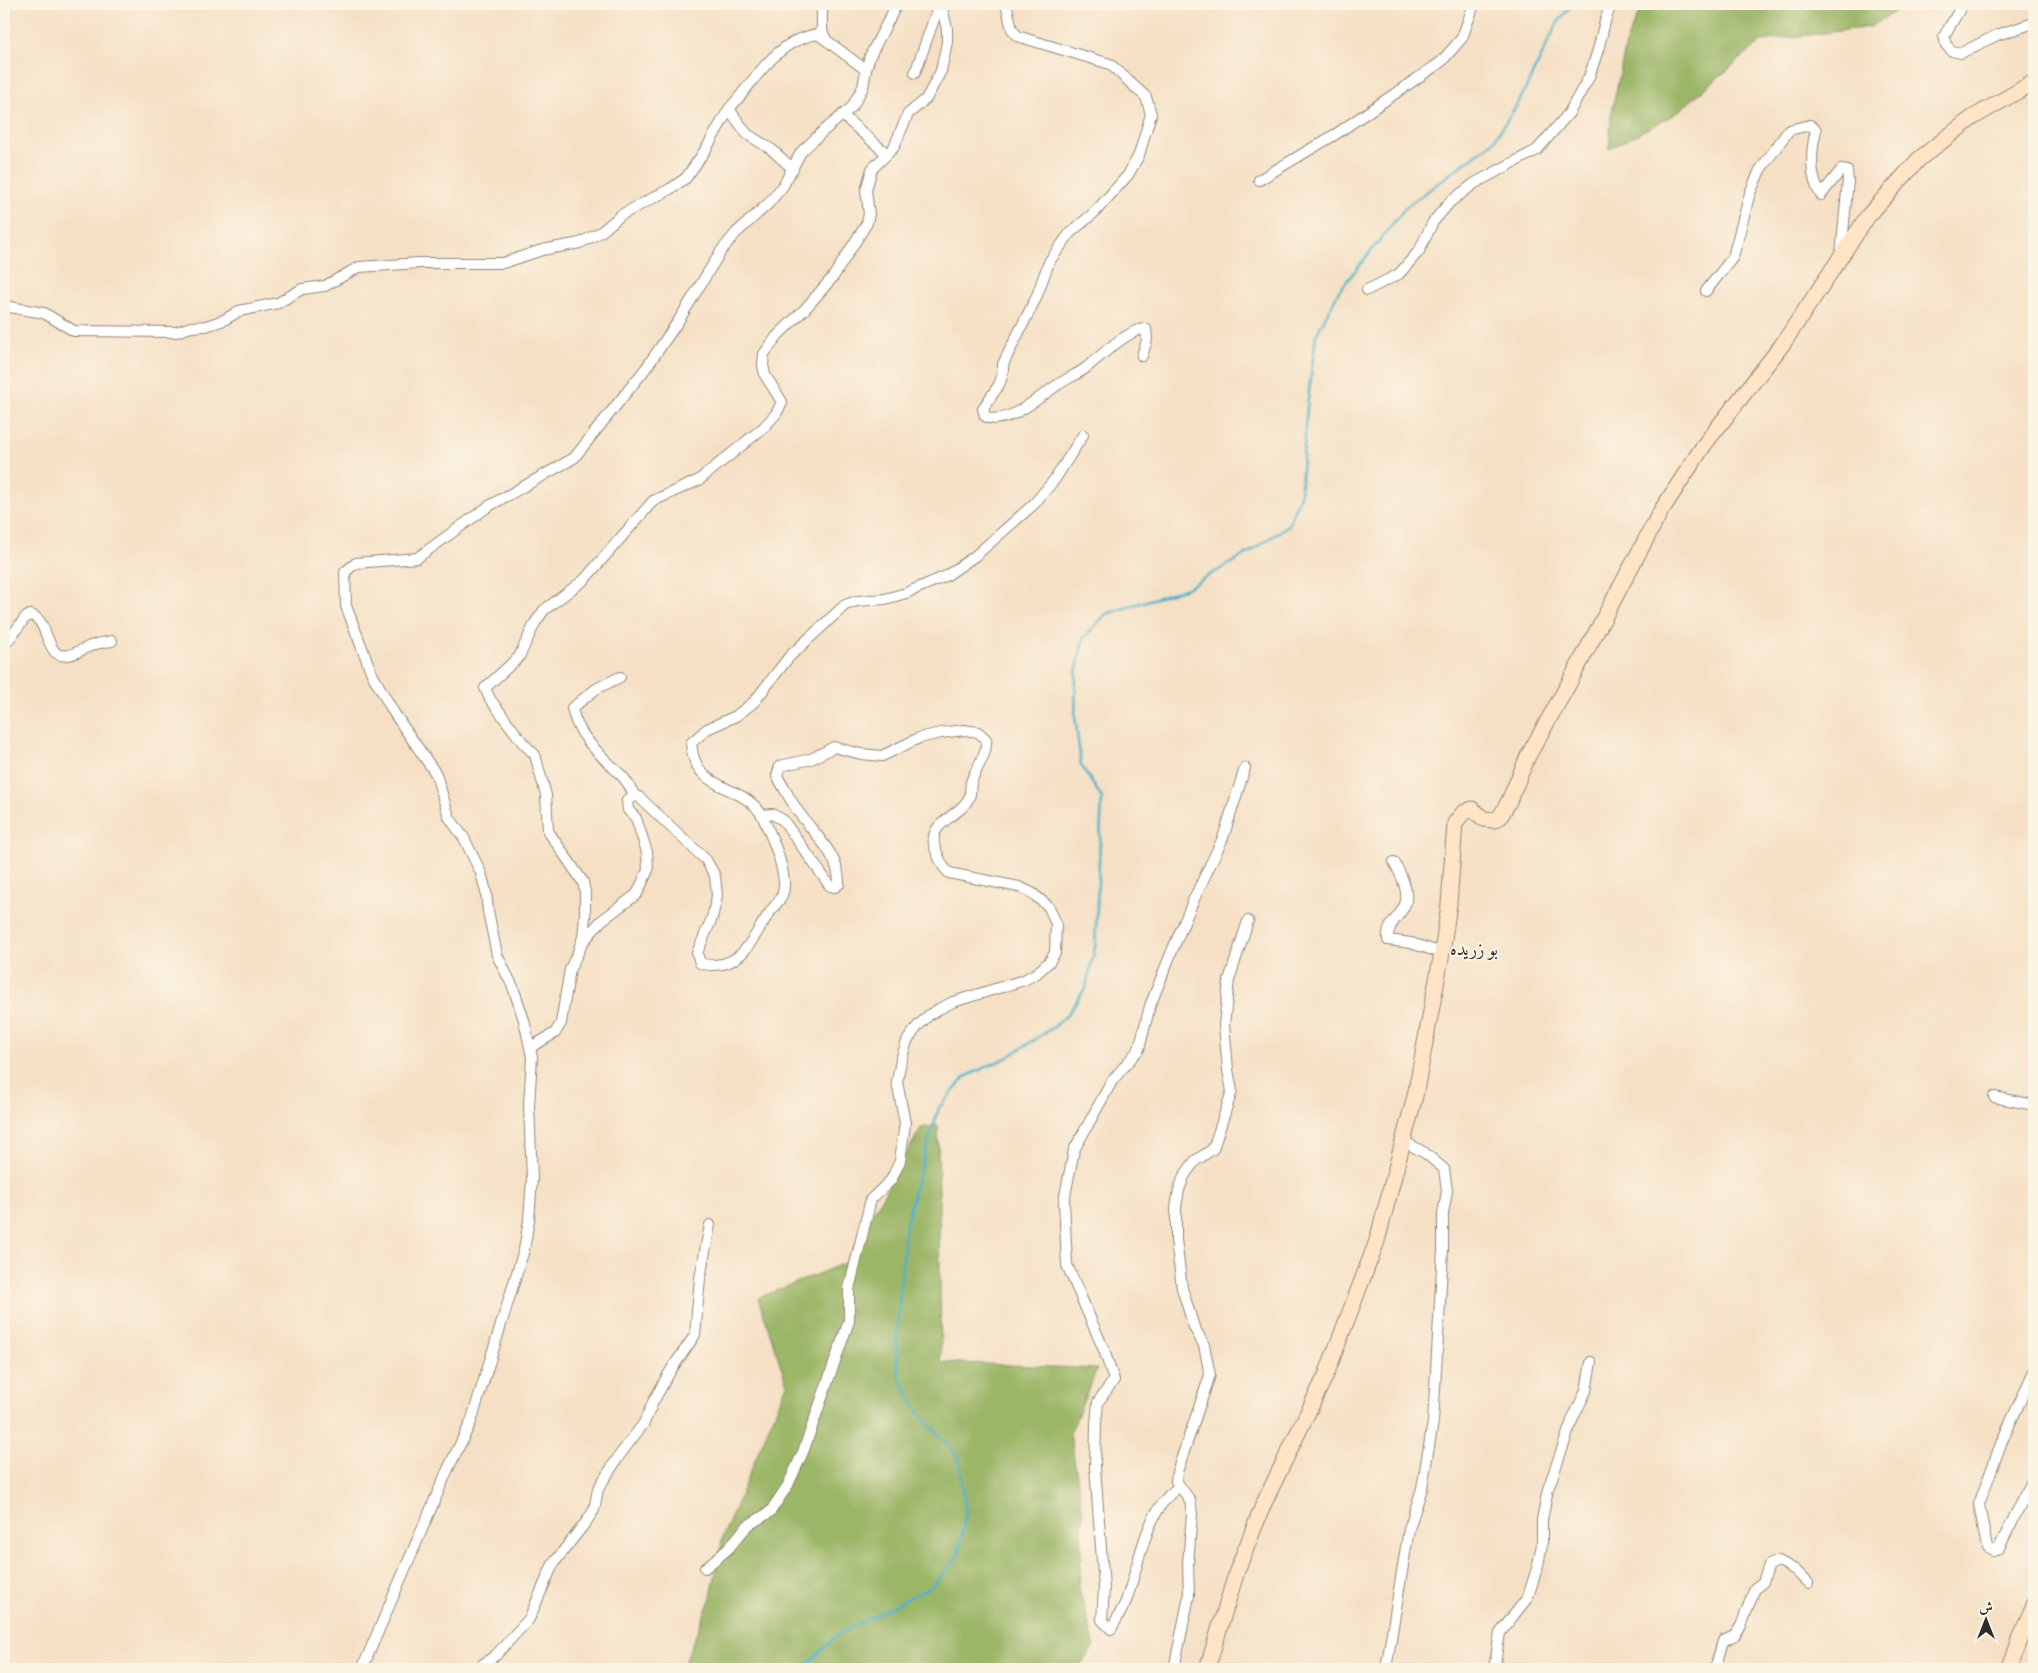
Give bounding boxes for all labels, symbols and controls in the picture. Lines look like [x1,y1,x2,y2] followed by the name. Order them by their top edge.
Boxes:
[1450,935,1498,962] district label: بو زريده
[1960,1596,2010,1646] north arrow
[1979,1597,1993,1617] text: ش

